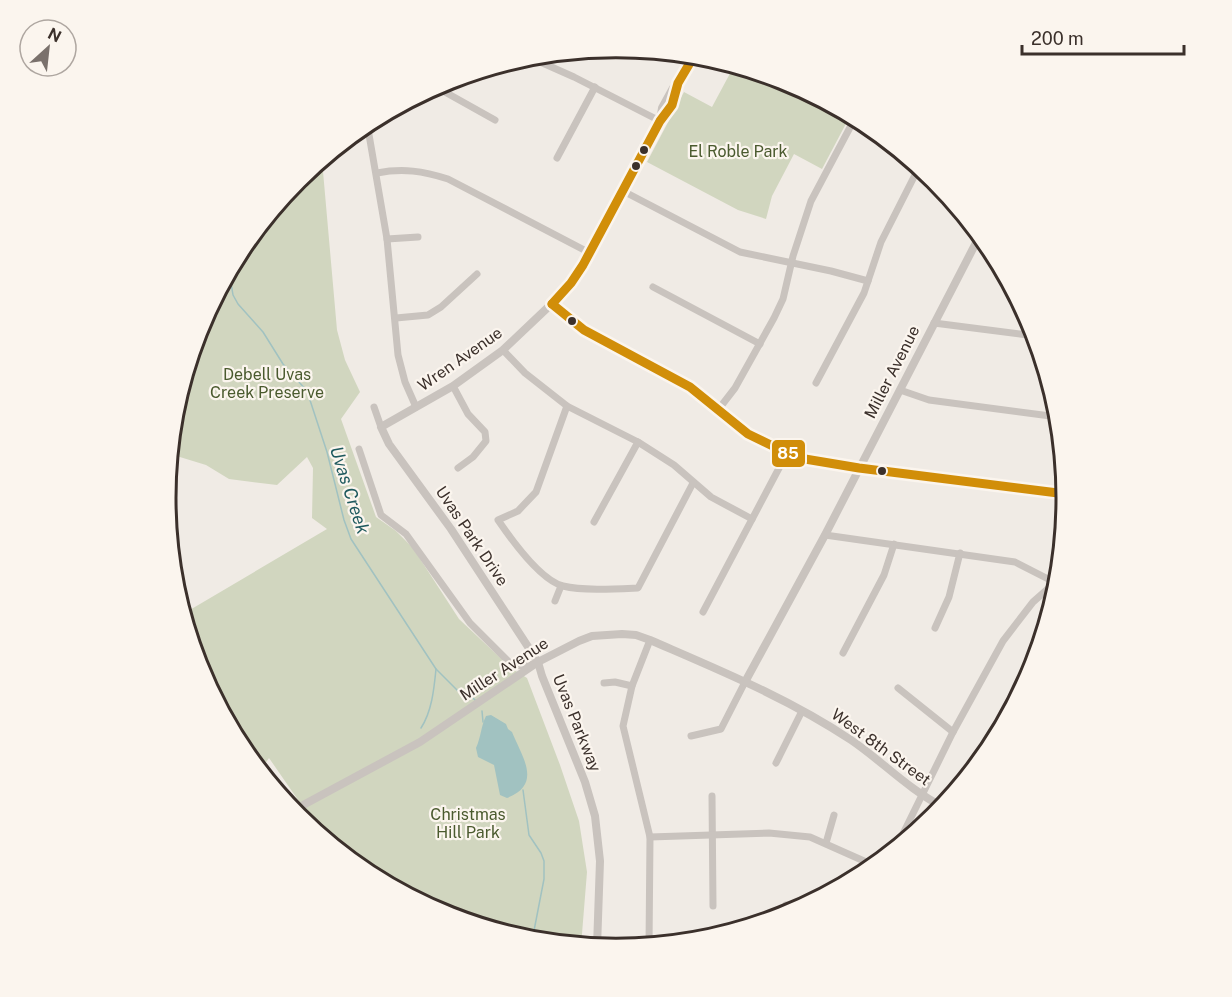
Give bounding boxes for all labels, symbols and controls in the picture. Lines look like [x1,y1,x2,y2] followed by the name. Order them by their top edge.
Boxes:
[18,18,78,78] north arrow
[1022,18,1184,56] scale bar
[45,24,64,46] text: N
[1031,28,1084,49] text: 200 m
[688,142,788,161] park label: El Roble Park
[638,144,650,156] unlabelled marker
[630,160,642,172] unlabelled marker
[566,315,578,327] unlabelled marker
[861,322,923,422] street label: Miller Avenue
[414,323,506,395] street label: Wren Avenue
[210,365,324,402] park label: Debell Uvas Creek Preserve
[771,439,806,468] line badge: 85
[326,443,374,537] water label: Uvas Creek
[777,444,799,463] text: 85
[876,465,888,477] unlabelled marker
[432,483,512,589] street label: Uvas Park Drive
[456,633,552,705] street label: Miller Avenue
[549,671,605,775] street label: Uvas Parkway
[828,705,934,789] street label: West 8th Street
[430,805,506,842] park label: Christmas Hill Park

